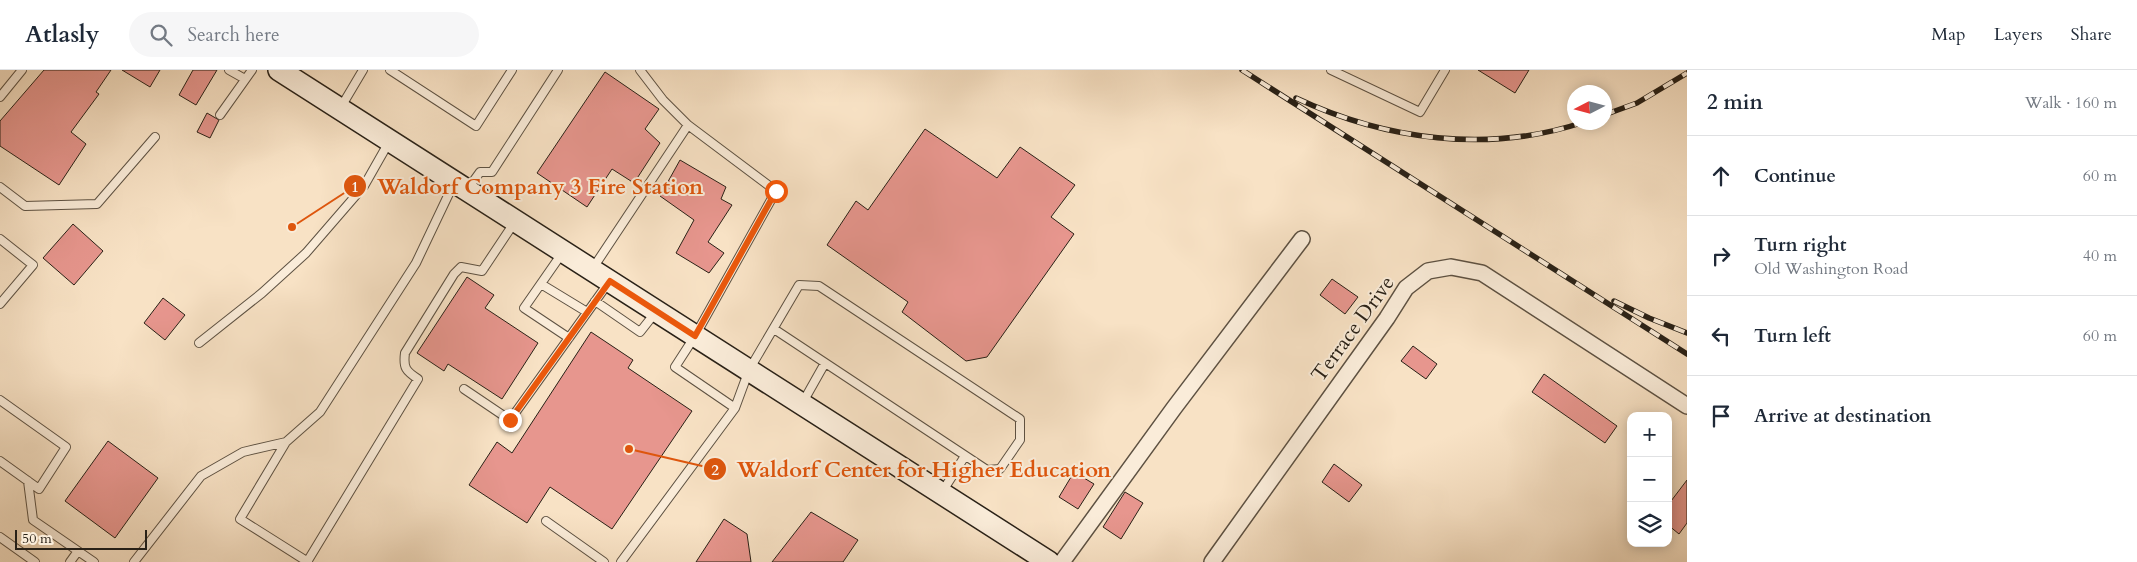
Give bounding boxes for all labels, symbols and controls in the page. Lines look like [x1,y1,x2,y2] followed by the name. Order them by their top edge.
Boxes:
[129,12,479,57] search box
[25,18,99,51] text: Atlasly
[147,21,175,49] icon: search
[187,22,280,48] text: Search here
[1931,22,1966,47] text: Map
[1994,22,2043,47] text: Layers
[2071,22,2112,47] text: Share
[1567,85,1612,130] north arrow
[1707,88,1763,117] text: 2 min
[2025,92,2117,114] text: Walk · 160 m
[1707,162,1735,190] icon: ahead
[1754,163,1836,189] text: Continue
[2083,165,2117,187] text: 60 m
[342,168,713,205] callout: Waldorf Company 3 Fire Station
[376,172,703,202] text: Waldorf Company 3 Fire Station
[351,177,359,197] text: 1
[765,180,788,203] route start
[1754,232,1846,258] text: Turn right
[1707,242,1735,270] icon: right
[2083,245,2117,267] text: 40 m
[1754,258,1908,280] text: Old Washington Road
[1305,270,1401,388] street label: Terrace Drive
[1707,322,1735,350] icon: left
[1754,323,1831,349] text: Turn left
[2083,325,2117,347] text: 60 m
[1707,402,1735,430] icon: arrive
[1754,403,1931,429] text: Arrive at destination
[499,409,522,432] route end
[1627,412,1672,547] map controls
[1627,412,1672,457] button: +
[702,451,1122,488] callout: Waldorf Center for Higher Education
[736,455,1111,485] text: Waldorf Center for Higher Education
[1627,457,1672,502] button: −
[711,460,719,480] text: 2
[1627,502,1672,547] button: layers
[15,527,148,550] scale bar
[22,529,52,548] text: 50 m

